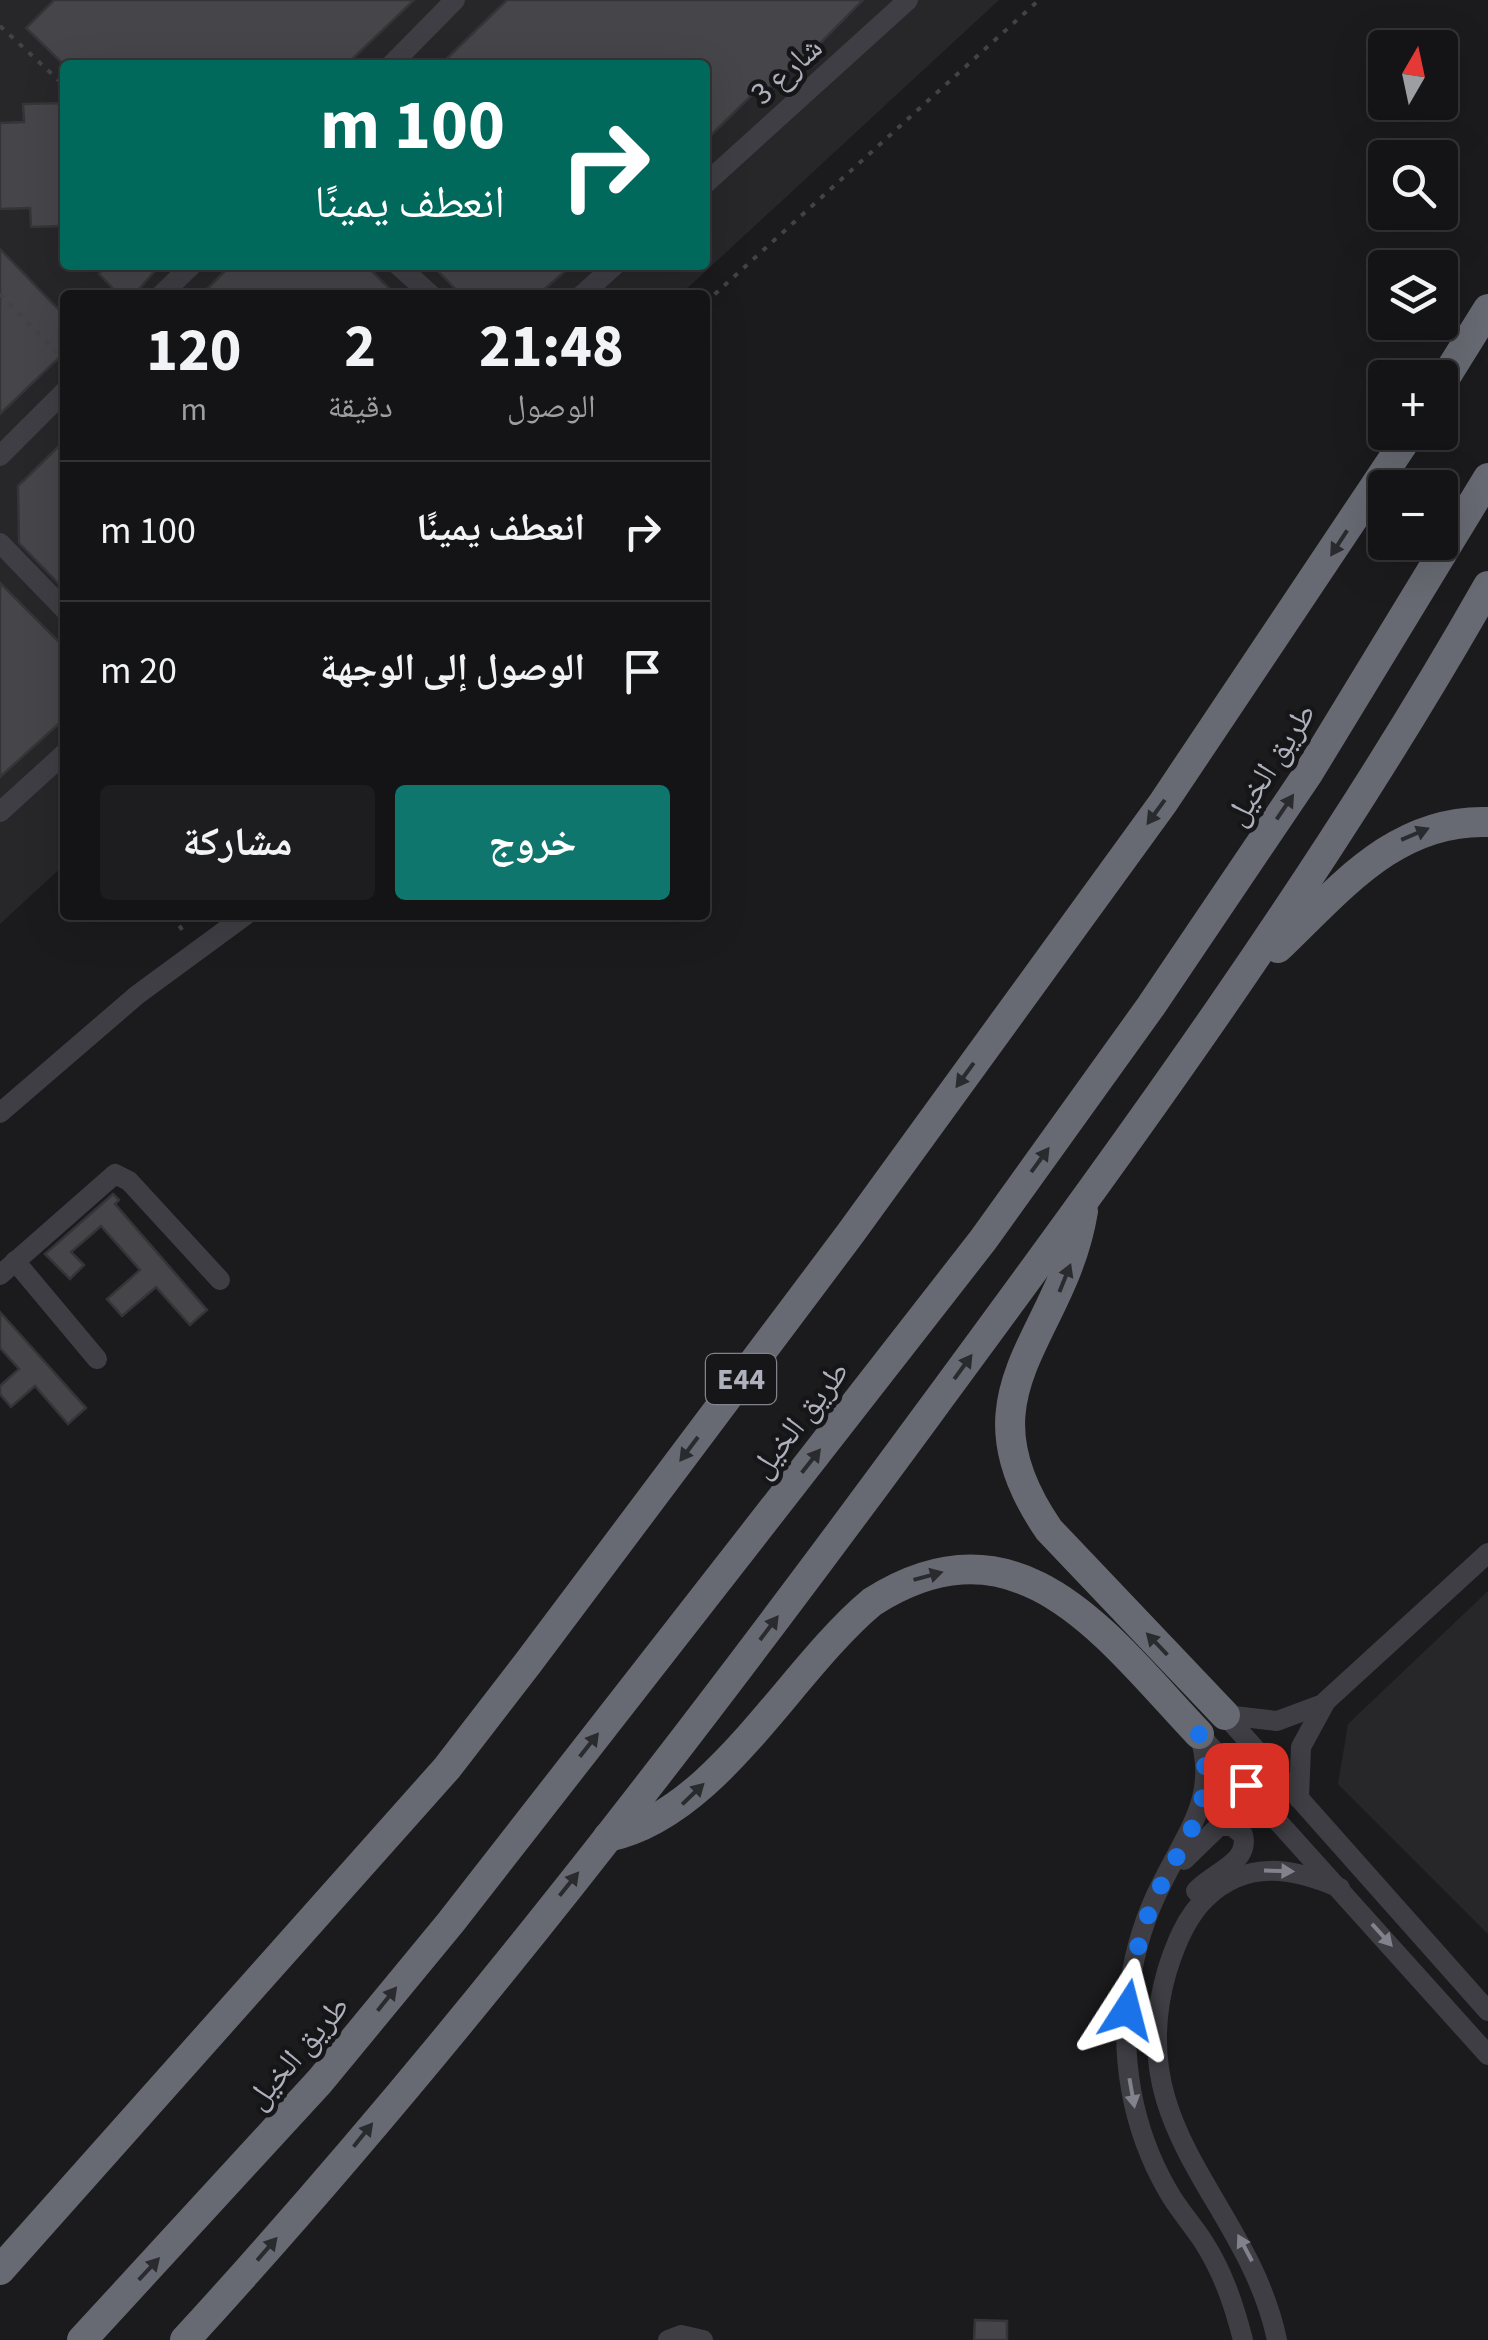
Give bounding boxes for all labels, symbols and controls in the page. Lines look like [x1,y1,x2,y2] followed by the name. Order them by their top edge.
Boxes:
[740,26,833,116] street label: شارع 3
[1368,30,1458,120] north arrow
[1368,30,1458,560] map controls
[320,76,505,176] text: 100 m
[540,100,670,230] icon: right
[1368,140,1458,230] button: search
[314,171,505,235] text: انعطف يمينًا
[1368,250,1458,340] button: layers
[344,305,376,390] text: 2
[479,305,624,390] text: 21:48
[146,309,241,394] text: 120
[1368,360,1458,450] button: +
[328,384,393,430] text: دقيقة
[507,384,596,430] text: الوصول
[181,387,207,433] text: m
[1368,470,1458,560] button: −
[416,501,585,555] text: انعطف يمينًا
[100,504,196,558] text: 100 m
[615,504,670,559] icon: right
[1330,530,1348,557] one-way arrow
[320,641,585,695] text: الوصول إلى الوجهة
[100,644,177,698] text: 20 m
[615,644,670,699] icon: arrive
[1214,694,1328,835] street label: طريق الخيل
[100,785,375,900] button: مشاركة
[395,785,670,900] button: خروج
[1275,794,1294,821] one-way arrow
[1147,799,1166,825] one-way arrow
[1400,826,1430,842] one-way arrow
[956,1062,976,1088] one-way arrow
[1030,1147,1049,1174] one-way arrow
[1057,1263,1073,1293] one-way arrow
[739,1351,860,1488] street label: طريق الخيل
[706,1354,776,1404] road number: E44
[952,1354,972,1380] one-way arrow
[679,1436,699,1462] one-way arrow
[800,1448,821,1474] one-way arrow
[913,1568,944,1583] one-way arrow
[759,1615,779,1641] one-way arrow
[1146,1633,1169,1657] one-way arrow
[579,1732,599,1758] one-way arrow
[1204,1743,1289,1828] pin
[1219,1758,1274,1813] icon: arrive
[680,1782,704,1806] one-way arrow
[1264,1863,1296,1879] one-way arrow
[558,1872,579,1897] one-way arrow
[1370,1923,1393,1947] one-way arrow
[1075,1958,1179,2062] position arrow
[235,1985,360,2120] street label: طريق الخيل
[376,1987,397,2012] one-way arrow
[1125,2078,1140,2110] one-way arrow
[352,2122,373,2148] one-way arrow
[1237,2234,1254,2263] one-way arrow
[255,2237,277,2262] one-way arrow
[137,2257,160,2281] one-way arrow

